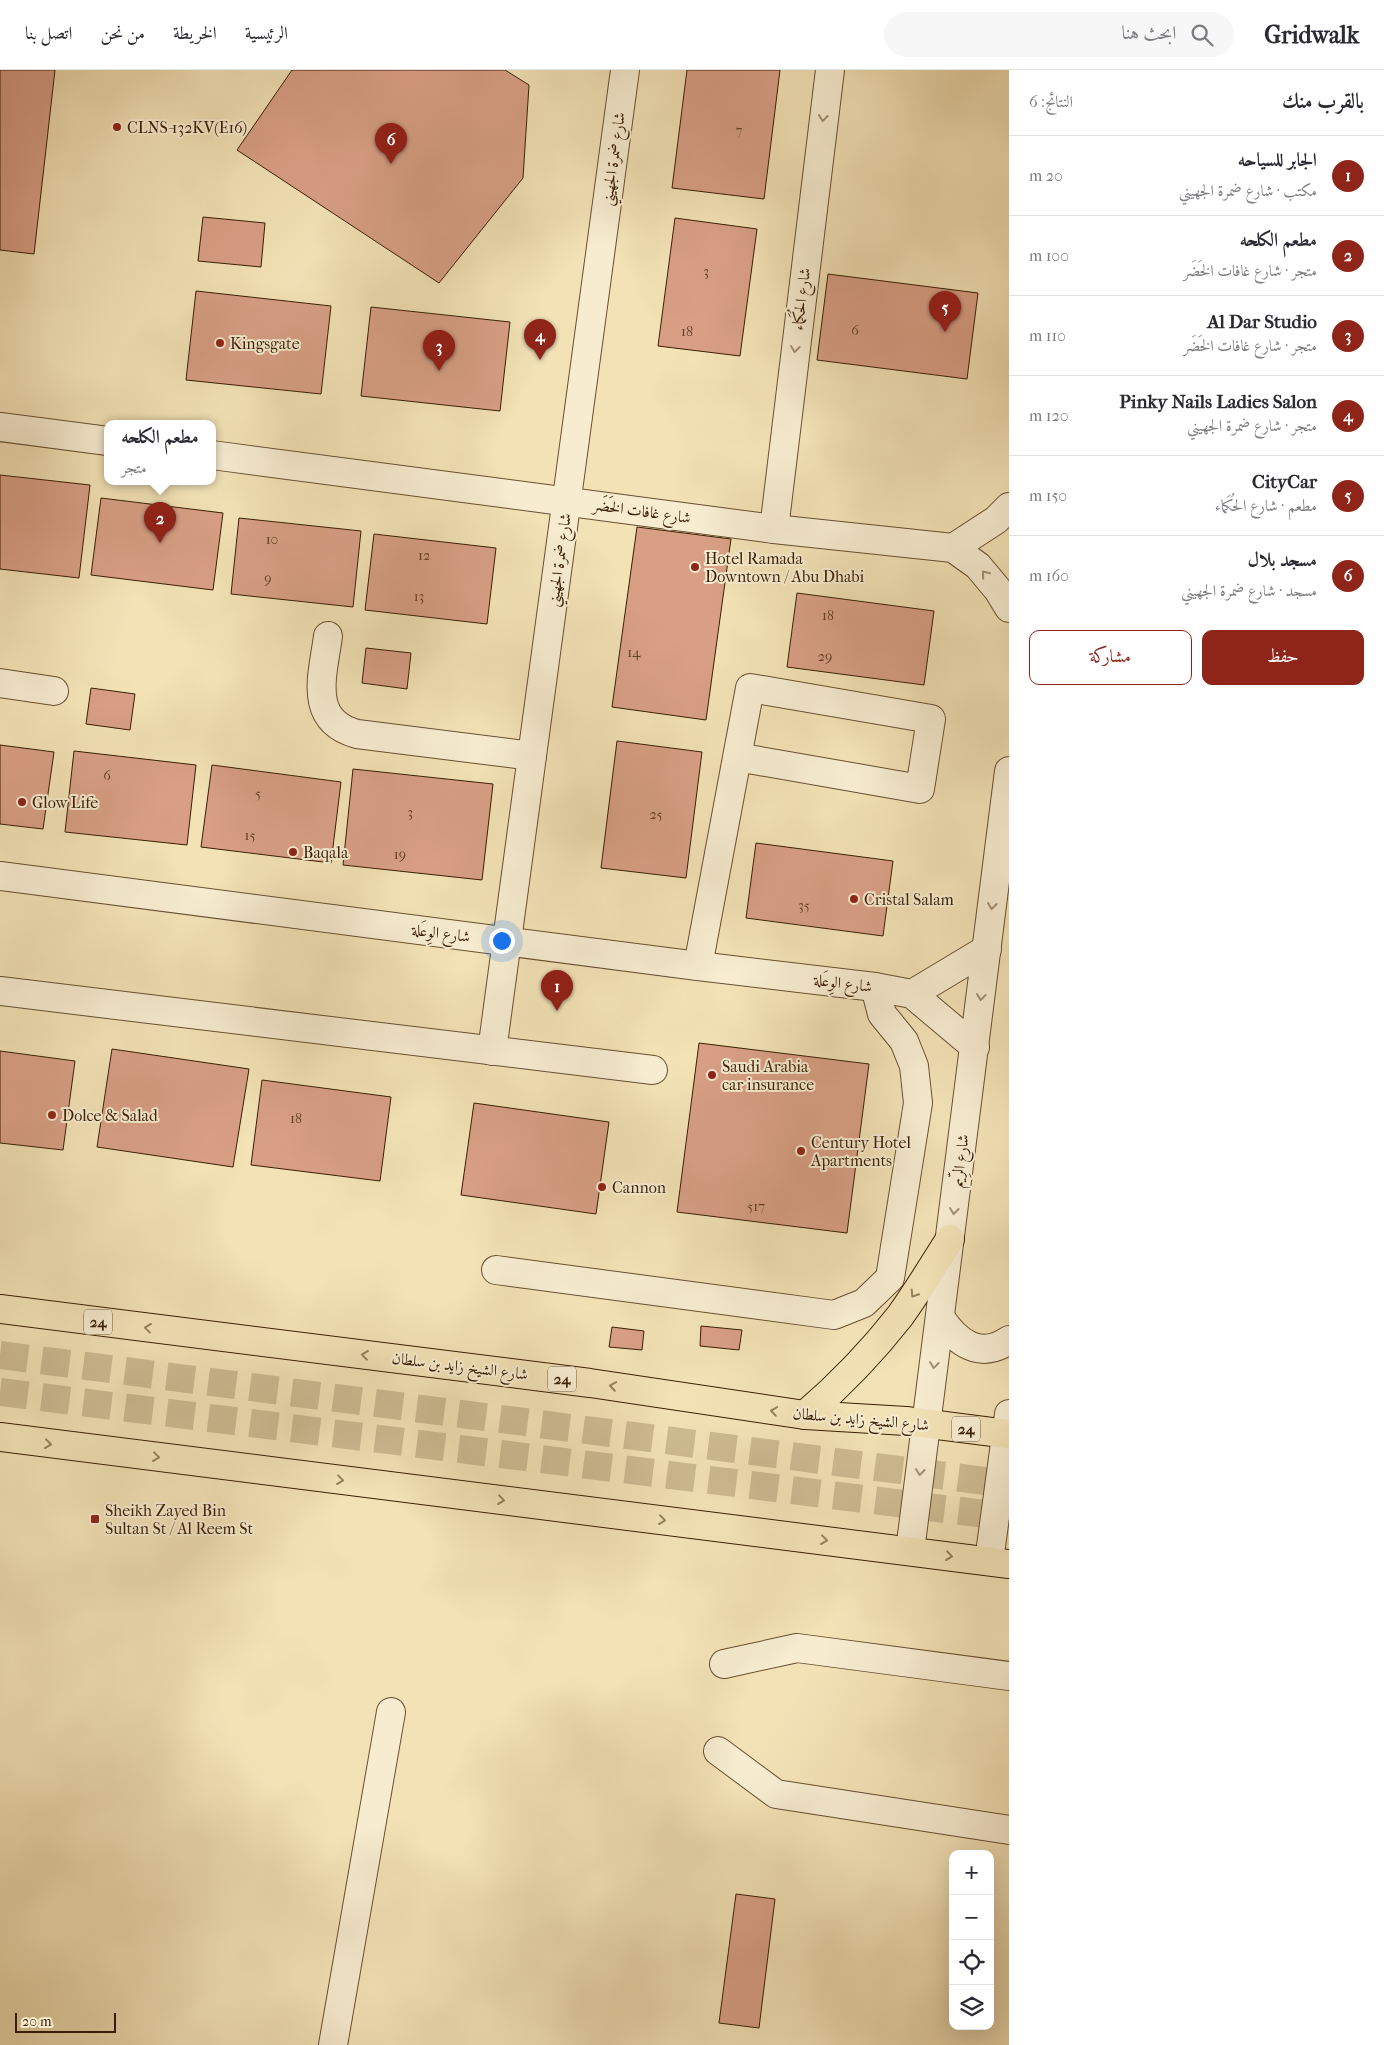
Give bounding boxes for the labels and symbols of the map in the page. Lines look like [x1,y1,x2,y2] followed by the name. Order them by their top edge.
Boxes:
[597,111,635,208] street label: شارع ضمرة الجهيني
[819,114,829,123] one-way arrow
[127,118,247,137] place label: CLNS-132KV(E16)
[111,121,123,133] marker: CLNS-132KV(E16)
[736,122,743,139] house number: 7
[375,123,407,164] pin: 6
[703,263,709,280] house number: 3
[784,266,818,332] street label: شارع الحُكَماء
[929,291,961,332] pin: 5
[524,319,556,360] pin: 4
[851,322,859,339] house number: 6
[681,323,693,340] house number: 18
[423,330,455,371] pin: 3
[230,334,300,353] place label: Kingsgate
[214,337,226,349] marker: Kingsgate
[790,345,801,353] one-way arrow
[589,492,692,531] street label: شارع غافات الخَضَر
[144,502,176,543] pin: 2
[543,512,581,609] street label: شارع ضمرة الجهيني
[266,531,278,548] house number: 10
[418,547,430,564] house number: 12
[705,549,865,586] place label: Hotel Ramada Downtown / Abu Dhabi
[689,561,701,573] marker: Hotel Ramada Downtown / Abu Dhabi
[264,570,272,587] house number: 9
[982,571,990,580] one-way arrow
[414,588,424,605] house number: 13
[822,607,834,624] house number: 18
[627,644,641,661] house number: 14
[818,648,832,665] house number: 29
[103,767,111,784] house number: 6
[255,785,261,802] house number: 5
[32,793,98,812] place label: Glow Life
[16,796,28,808] marker: Glow Life
[407,804,413,821] house number: 3
[649,806,663,823] house number: 25
[245,827,256,844] house number: 15
[303,843,349,862] place label: Baqala
[287,846,299,858] marker: Baqala
[394,846,406,863] house number: 19
[864,890,955,909] place label: Cristal Salam
[848,893,860,905] marker: Cristal Salam
[798,897,810,914] house number: 35
[987,902,998,910] one-way arrow
[409,918,472,950] street label: شارع الوِعَلة
[489,928,515,954] your location
[811,968,874,1000] street label: شارع الوِعَلة
[541,970,573,1011] pin: 1
[976,994,987,1002] one-way arrow
[722,1057,814,1094] place label: Saudi Arabia car insurance
[706,1069,718,1081] marker: Saudi Arabia car insurance
[62,1106,158,1125] place label: Dolce & Salad
[46,1109,58,1121] marker: Dolce & Salad
[290,1110,302,1127] house number: 18
[810,1133,911,1170] place label: Century Hotel Apartments
[945,1133,978,1189] street label: شارع الرِّيم
[795,1145,807,1157] marker: Century Hotel Apartments
[612,1178,667,1197] place label: Cannon
[596,1181,608,1193] marker: Cannon
[747,1198,765,1215] house number: 517
[949,1207,960,1215] one-way arrow
[911,1289,920,1298] one-way arrow
[84,1310,112,1334] road number: 24
[144,1323,152,1334] one-way arrow
[390,1348,529,1389] street label: شارع الشيخ زايد بن سلطان
[361,1350,369,1361] one-way arrow
[929,1361,940,1369] one-way arrow
[548,1366,576,1392] road number: 24
[609,1381,617,1392] one-way arrow
[791,1404,930,1439] street label: شارع الشيخ زايد بن سلطان
[769,1406,778,1416] one-way arrow
[952,1416,980,1442] road number: 24
[44,1438,53,1448] one-way arrow
[153,1451,161,1462] one-way arrow
[916,1468,926,1476] one-way arrow
[336,1474,344,1485] one-way arrow
[497,1494,505,1505] one-way arrow
[105,1501,254,1538] place label: Sheikh Zayed Bin Sultan St / Al Reem St
[89,1513,101,1525] marker: Sheikh Zayed Bin Sultan St / Al Reem St
[659,1514,667,1525] one-way arrow
[820,1534,828,1545] one-way arrow
[946,1550,954,1561] one-way arrow
[15,2010,116,2033] scale bar

